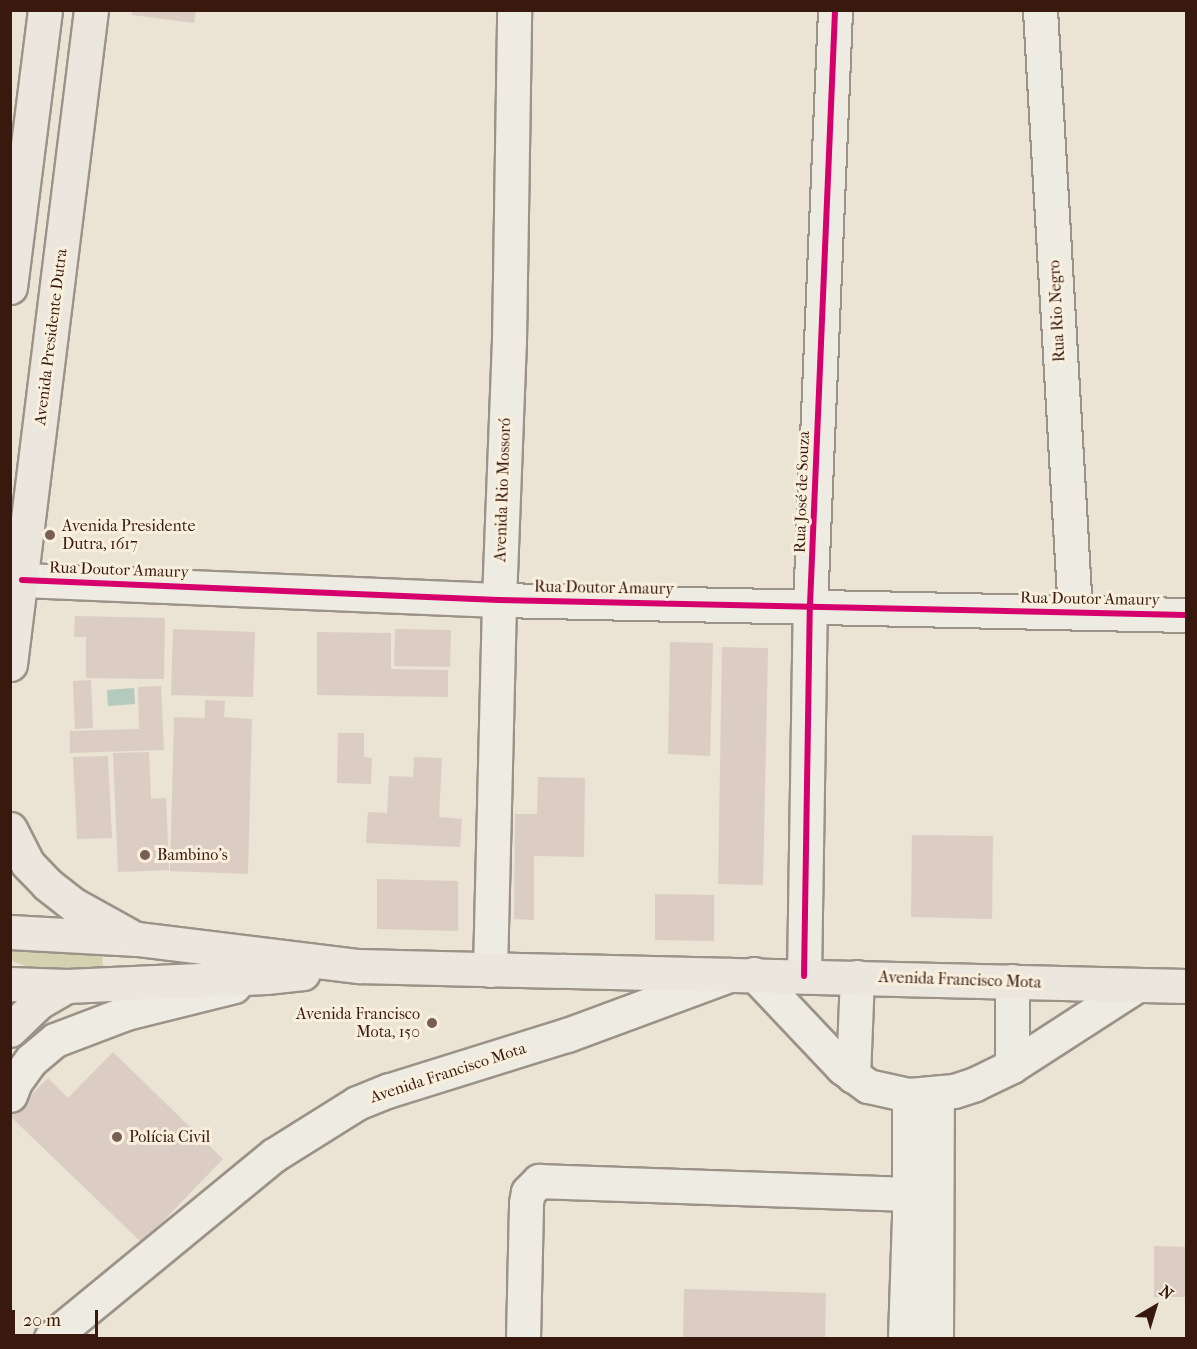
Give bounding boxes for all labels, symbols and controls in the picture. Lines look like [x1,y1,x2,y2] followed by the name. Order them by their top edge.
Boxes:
[31,248,71,426] street label: Avenida Presidente Dutra
[1045,259,1069,363] street label: Rua Rio Negro
[491,418,515,562] street label: Avenida Rio Mossoró
[790,431,814,553] street label: Rua José de Souza
[62,516,195,554] place label: Avenida Presidente Dutra, 1617
[43,528,57,542] marker: Avenida Presidente Dutra, 1617
[49,558,189,582] street label: Rua Doutor Amaury
[534,577,674,599] street label: Rua Doutor Amaury
[1020,588,1160,610] street label: Rua Doutor Amaury
[157,845,228,865] place label: Bambino's
[138,848,152,862] marker: Bambino's
[878,968,1042,992] street label: Avenida Francisco Mota
[296,1004,420,1042] place label: Avenida Francisco Mota, 150
[425,1016,439,1030] marker: Avenida Francisco Mota, 150
[368,1039,528,1107] street label: Avenida Francisco Mota
[129,1127,210,1147] place label: Polícia Civil
[110,1130,124,1144] marker: Polícia Civil
[1125,1277,1185,1337] north arrow
[1156,1281,1177,1304] text: N
[15,1298,100,1336] scale bar
[23,1310,61,1331] text: 20 m

